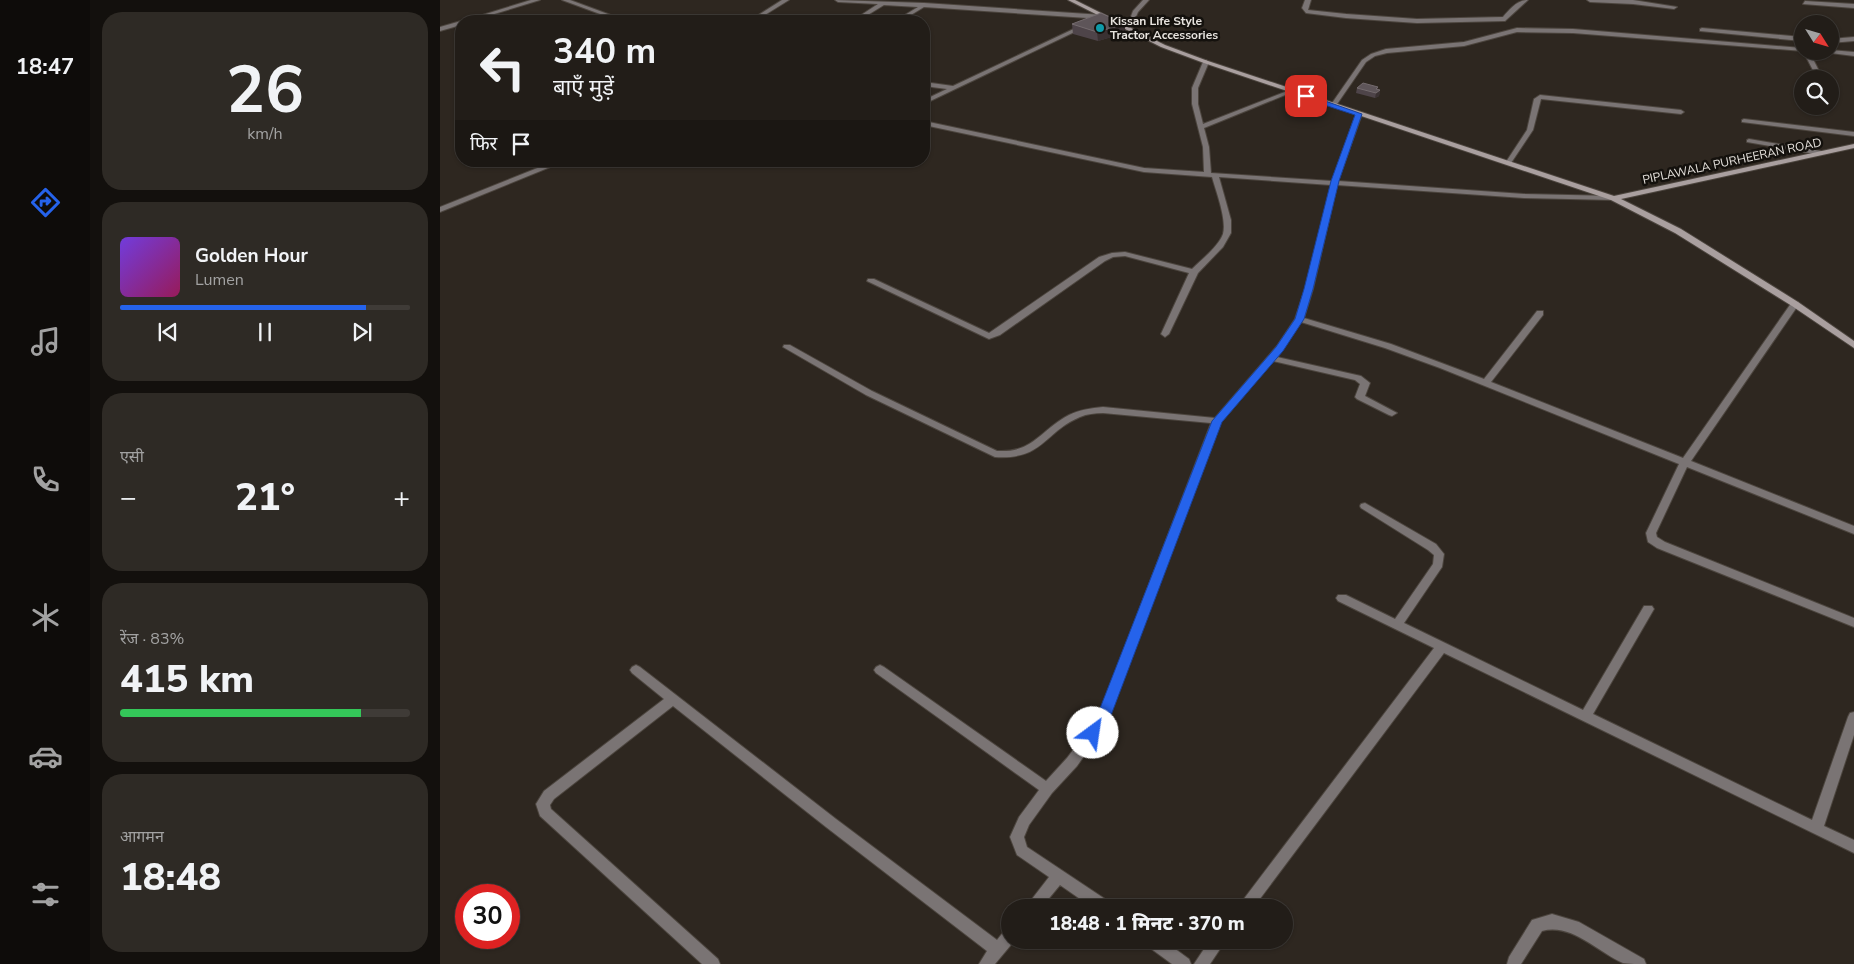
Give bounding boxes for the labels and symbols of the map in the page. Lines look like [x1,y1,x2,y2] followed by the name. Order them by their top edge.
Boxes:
[1110,13,1218,43] place label: Kissan Life Style Tractor Accessories
[1794,15,1839,60] north arrow
[1094,22,1106,34] marker: Kissan Life Style Tractor Accessories
[1285,75,1327,117] pin
[1641,134,1823,188] street label: PIPLAWALA PURHEERAN ROAD
[1066,706,1118,758] position arrow
[455,884,520,949] speed limit sign: 30

